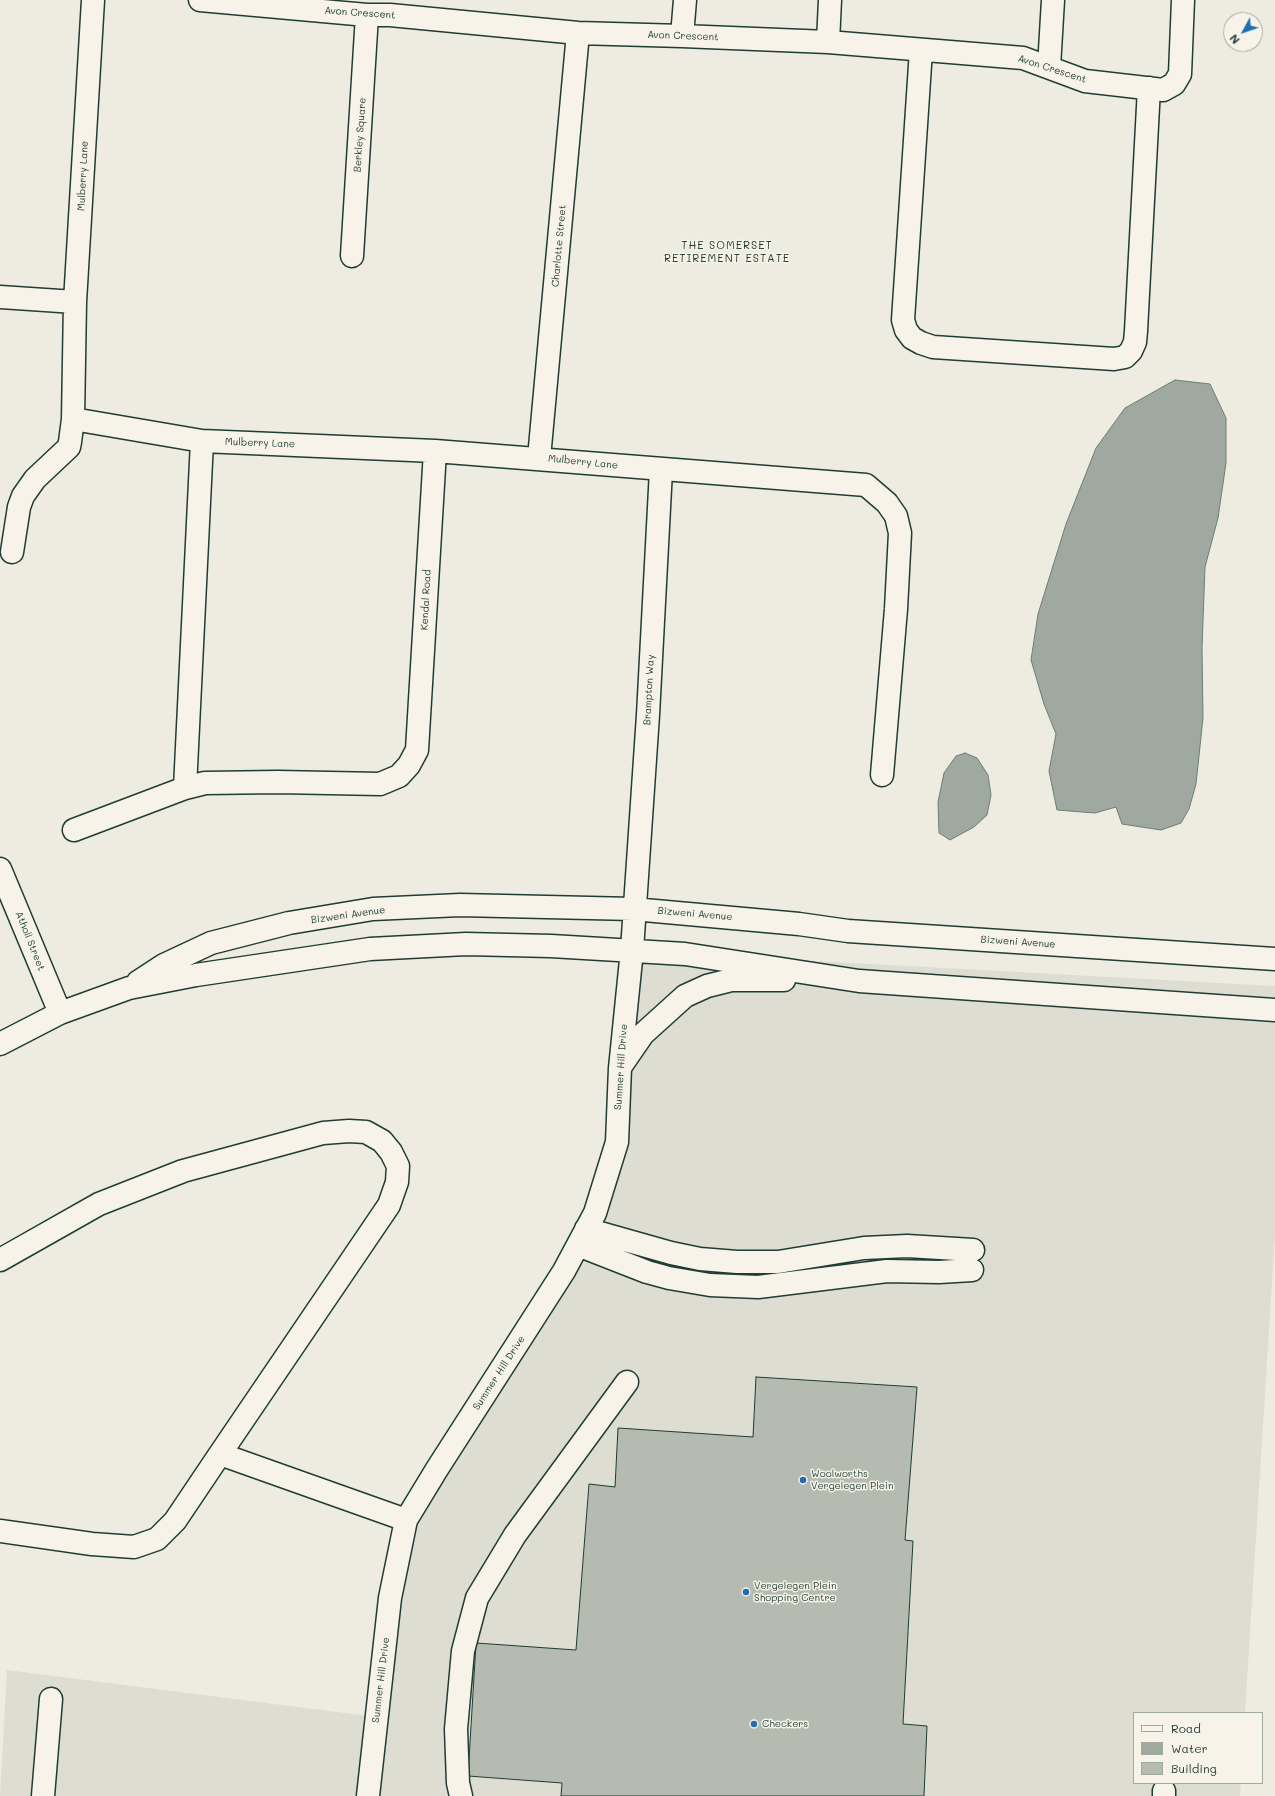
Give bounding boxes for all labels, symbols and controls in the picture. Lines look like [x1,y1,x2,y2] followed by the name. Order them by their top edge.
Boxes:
[324,5,396,21] street label: Avon Crescent
[1223,12,1263,52] north arrow
[647,29,719,43] street label: Avon Crescent
[1226,31,1243,47] text: N
[1016,52,1088,86] street label: Avon Crescent
[351,97,369,173] street label: Berkley Square
[75,141,91,211] street label: Mulberry Lane
[549,204,569,288] street label: Charlotte Street
[664,239,790,265] district label: THE SOMERSET RETIREMENT ESTATE
[225,436,295,450] street label: Mulberry Lane
[547,452,619,472] street label: Mulberry Lane
[418,569,434,631] street label: Kendal Road
[641,654,657,726] street label: Brampton Way
[310,904,386,926] street label: Bizweni Avenue
[657,905,733,923] street label: Bizweni Avenue
[13,910,47,972] street label: Atholl Street
[980,933,1056,951] street label: Bizweni Avenue
[612,1024,630,1110] street label: Summer Hill Drive
[470,1334,528,1412] street label: Summer Hill Drive
[811,1468,893,1492] place label: Woolworths Vergelegen Plein
[798,1475,808,1485] marker: Woolworths Vergelegen Plein
[754,1580,836,1604] place label: Vergelegen Plein Shopping Centre
[741,1587,751,1597] marker: Vergelegen Plein Shopping Centre
[370,1636,392,1724] street label: Summer Hill Drive
[1133,1712,1263,1784] legend
[762,1718,808,1730] place label: Checkers
[749,1719,759,1729] marker: Checkers
[1171,1720,1201,1736] text: Road
[1171,1740,1208,1756] text: Water
[1171,1760,1217,1776] text: Building

